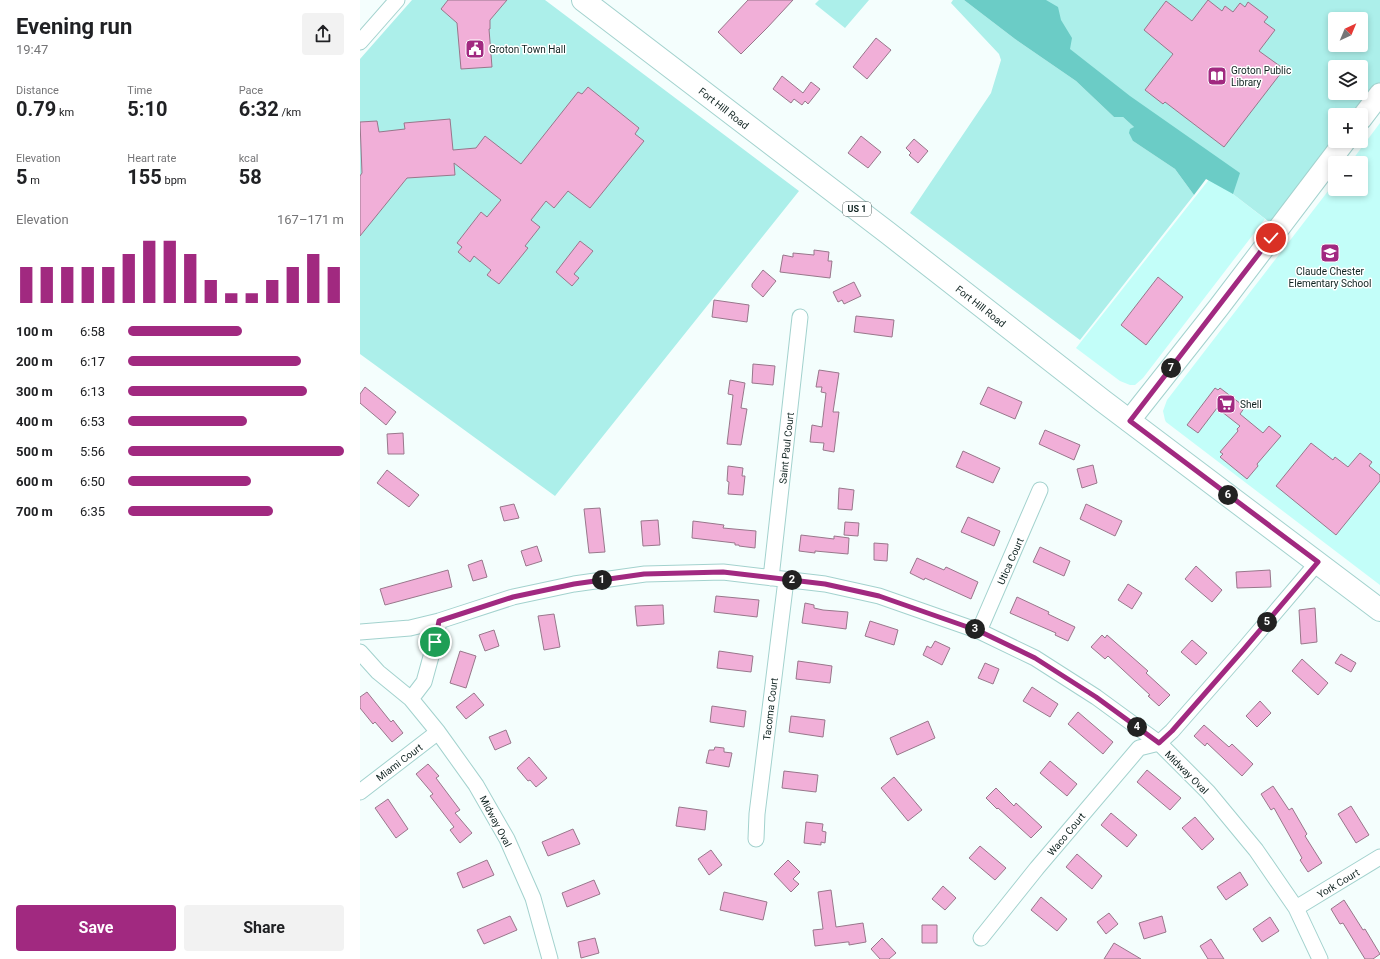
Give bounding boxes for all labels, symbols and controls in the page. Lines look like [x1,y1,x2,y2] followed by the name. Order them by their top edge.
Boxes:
[1328,12,1368,52] north arrow
[1328,12,1368,196] map controls
[302,13,344,55] button: share
[16,14,132,39] text: Evening run
[464,38,486,60] public building icon: Groton Town Hall
[16,42,48,57] text: 19:47
[489,44,566,55] place label: Groton Town Hall
[1328,60,1368,100] button: layers
[1206,65,1228,87] library icon: Groton Public Library
[1231,65,1291,88] place label: Groton Public Library
[16,84,59,97] text: Distance
[127,84,152,97] text: Time
[239,84,263,97] text: Pace
[697,85,751,131] street label: Fort Hill Road
[16,97,56,121] text: 0.79
[127,97,167,121] text: 5:10
[239,97,279,121] text: 6:32
[56,106,74,119] text: km
[279,106,301,119] text: /km
[1328,108,1368,148] button: +
[16,152,61,165] text: Elevation
[127,152,176,165] text: Heart rate
[239,152,259,165] text: kcal
[1328,156,1368,196] button: −
[16,165,27,189] text: 5
[127,165,162,189] text: 155
[239,165,262,189] text: 58
[27,174,40,187] text: m
[162,174,187,187] text: bpm
[843,202,871,216] road number: US 1
[16,212,69,227] text: Elevation
[277,212,344,227] text: 167–171 m
[1254,221,1288,255] pin
[1260,227,1282,249] icon: check
[1319,242,1341,264] school or university icon: Claude Chester Elementary School
[1289,266,1371,289] place label: Claude Chester Elementary School
[954,283,1008,329] street label: Fort Hill Road
[16,324,53,339] text: 100 m
[80,324,105,339] text: 6:58
[16,354,53,369] text: 200 m
[80,354,105,369] text: 6:17
[1161,358,1181,378] pin: 7
[1168,361,1174,374] text: 7
[16,384,53,399] text: 300 m
[80,384,105,399] text: 6:13
[1215,393,1237,415] supermarket icon: Shell
[1240,399,1262,410] place label: Shell
[777,412,796,484] street label: Saint Paul Court
[16,414,53,429] text: 400 m
[80,414,105,429] text: 6:53
[16,444,53,459] text: 500 m
[80,444,105,459] text: 5:56
[16,474,53,489] text: 600 m
[80,474,105,489] text: 6:50
[1218,485,1238,505] pin: 6
[1225,488,1231,501] text: 6
[16,504,53,519] text: 700 m
[80,504,105,519] text: 6:35
[995,536,1026,586] street label: Utica Court
[592,570,612,590] pin: 1
[782,570,802,590] pin: 2
[599,573,605,586] text: 1
[789,573,795,586] text: 2
[1257,612,1277,632] pin: 5
[1264,615,1270,628] text: 5
[965,619,985,639] pin: 3
[972,622,978,635] text: 3
[418,625,452,659] pin
[424,631,446,653] icon: arrive
[761,677,780,741] street label: Tacoma Court
[1127,717,1147,737] pin: 4
[1134,720,1140,733] text: 4
[374,741,425,783] street label: Miami Court
[1163,749,1210,796] street label: Midway Oval
[477,794,514,849] street label: Midway Oval
[1045,811,1087,858] street label: Waco Court
[1315,867,1361,900] street label: York Court
[16,905,176,951] button: Save
[184,905,344,951] button: Share

